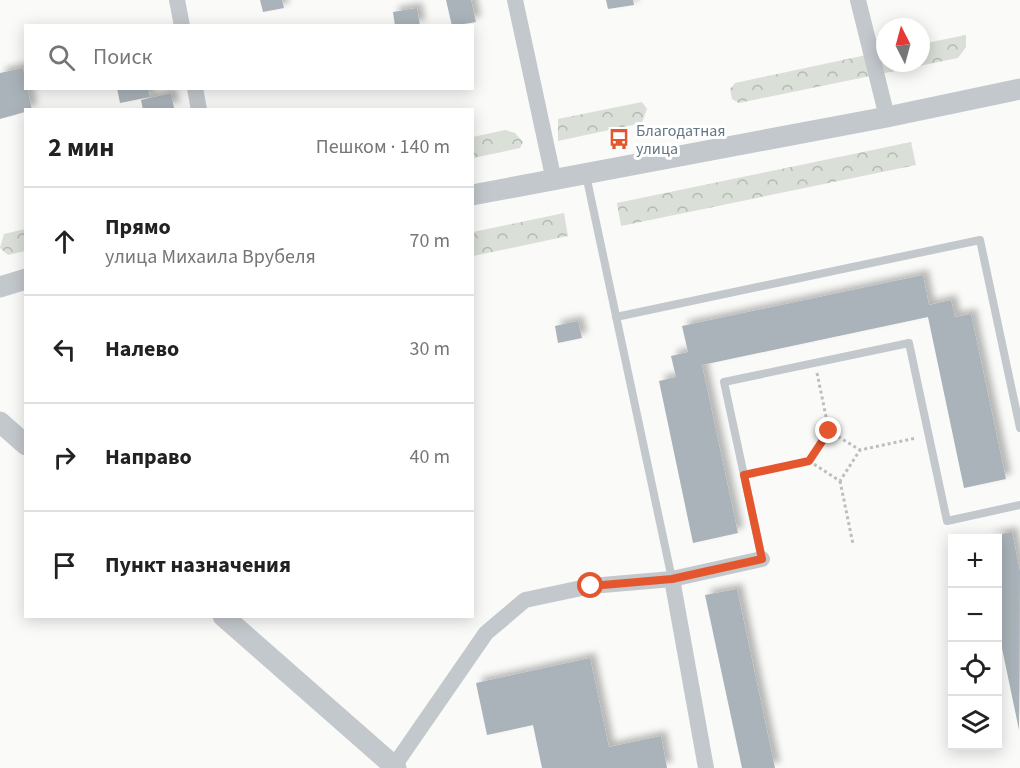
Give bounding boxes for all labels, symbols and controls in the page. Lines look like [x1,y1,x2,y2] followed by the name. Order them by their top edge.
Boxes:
[876,18,930,72] north arrow
[24,24,474,90] search box
[45,41,78,74] icon: search
[93,41,152,73] text: Поиск
[636,120,726,160] place label: Благодатная улица
[607,127,631,151] bus stop icon: Благодатная улица
[48,129,114,166] text: 2 мин
[316,133,450,161] text: Пешком · 140 m
[105,211,171,243] text: Прямо
[48,225,81,258] icon: ahead
[410,227,450,255] text: 70 m
[105,243,316,271] text: улица Михаила Врубеля
[48,333,81,366] icon: left
[105,333,179,365] text: Налево
[410,335,450,363] text: 30 m
[815,417,841,443] route end
[48,441,81,474] icon: right
[105,441,192,473] text: Направо
[410,443,450,471] text: 40 m
[948,534,1002,750] map controls
[948,534,1002,588] button: +
[48,549,81,582] icon: arrive
[105,549,291,581] text: Пункт назначения
[577,572,603,598] route start
[948,588,1002,642] button: −
[948,642,1002,696] button: locate
[948,696,1002,750] button: layers

